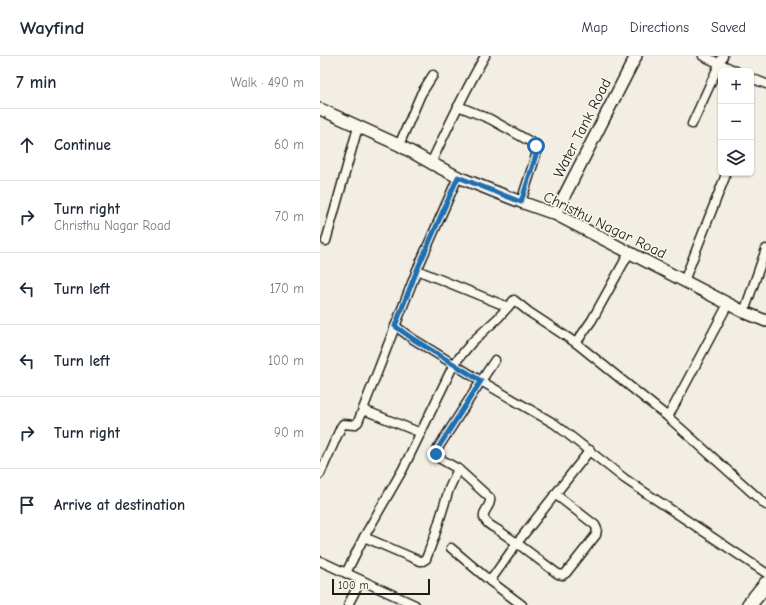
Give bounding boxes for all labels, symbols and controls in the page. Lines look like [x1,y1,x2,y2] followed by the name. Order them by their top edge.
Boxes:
[20,17,84,39] text: Wayfind
[581,19,608,36] text: Map
[630,19,689,36] text: Directions
[711,19,746,36] text: Saved
[718,68,754,176] map controls
[718,68,754,104] button: +
[16,73,57,92] text: 7 min
[231,75,304,90] text: Walk · 490 m
[549,75,615,181] street label: Water Tank Road
[718,104,754,140] button: −
[16,134,38,156] icon: ahead
[54,136,111,154] text: Continue
[274,137,304,152] text: 60 m
[527,137,545,155] route start
[718,140,754,176] button: layers
[541,187,669,263] street label: Christhu Nagar Road
[54,200,120,218] text: Turn right
[16,206,38,228] icon: right
[275,209,304,224] text: 70 m
[54,218,171,233] text: Christhu Nagar Road
[16,278,38,300] icon: left
[54,280,110,298] text: Turn left
[270,281,304,296] text: 170 m
[16,350,38,372] icon: left
[54,352,110,370] text: Turn left
[268,353,304,368] text: 100 m
[16,422,38,444] icon: right
[54,424,120,442] text: Turn right
[274,425,304,440] text: 90 m
[427,445,445,463] route end
[16,494,38,516] icon: arrive
[54,496,185,514] text: Arrive at destination
[332,577,430,596] scale bar
[338,579,369,592] text: 100 m

